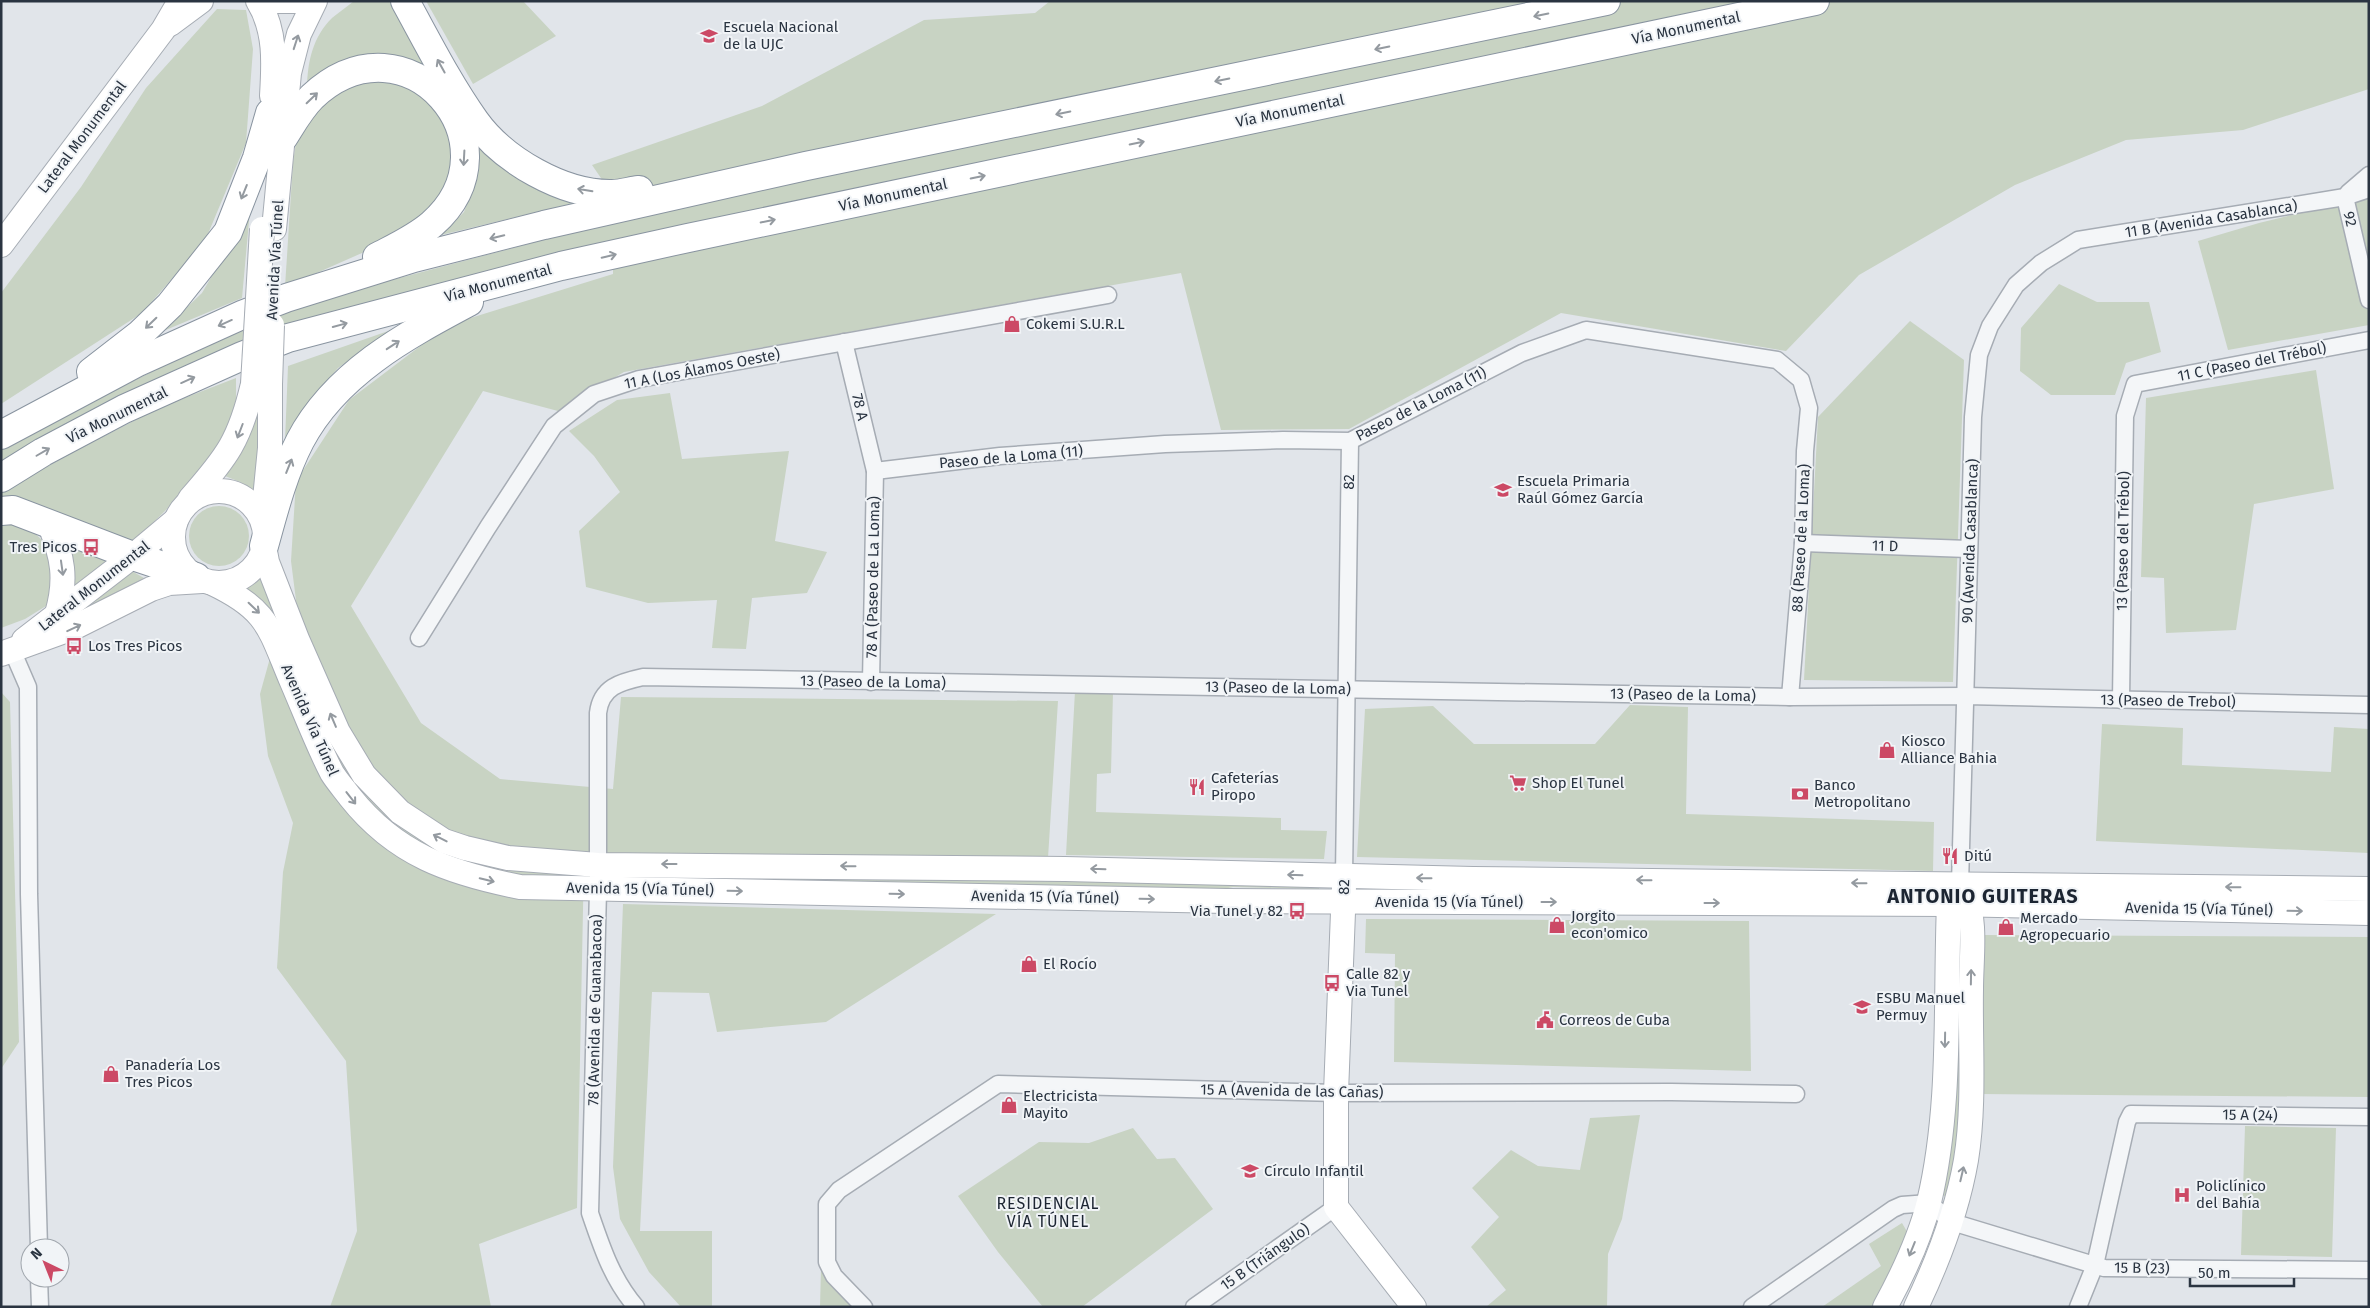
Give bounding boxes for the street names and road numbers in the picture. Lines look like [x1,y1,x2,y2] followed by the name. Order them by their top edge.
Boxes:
[1630,8,1742,48] street label: Vía Monumental
[34,77,130,197] street label: Lateral Monumental
[1234,91,1346,131] street label: Vía Monumental
[837,175,949,215] street label: Vía Monumental
[2123,196,2299,242] street label: 11 B (Avenida Casablanca)
[263,199,287,321] street label: Avenida Vía Túnel
[2340,210,2360,228] street label: 92
[442,260,554,306] street label: Vía Monumental
[2176,339,2328,385] street label: 11 C (Paseo del Trébol)
[622,345,782,393] street label: 11 A (Los Álamos Oeste)
[1353,363,1490,445] street label: Paseo de la Loma (11)
[63,382,171,447] street label: Vía Monumental
[848,392,872,423] street label: 78 A
[938,442,1084,472] street label: Paseo de la Loma (11)
[1958,458,1982,624] street label: 90 (Avenida Casablanca)
[1788,463,1814,613] street label: 88 (Paseo de la Loma)
[2113,471,2133,611] street label: 13 (Paseo del Trébol)
[1340,474,1358,490] street label: 82
[863,496,883,658] street label: 78 A (Paseo de La Loma)
[35,537,154,635] street label: Lateral Monumental
[1871,537,1899,555] street label: 11 D
[277,661,343,779] street label: Avenida Vía Túnel
[800,672,946,692] street label: 13 (Paseo de la Loma)
[1205,678,1351,698] street label: 13 (Paseo de la Loma)
[1610,685,1756,705] street label: 13 (Paseo de la Loma)
[2100,691,2236,711] street label: 13 (Paseo de Trebol)
[566,879,714,899] street label: Avenida 15 (Vía Túnel)
[1335,879,1353,895] street label: 82
[971,887,1119,907] street label: Avenida 15 (Vía Túnel)
[1375,893,1523,911] street label: Avenida 15 (Vía Túnel)
[2125,899,2273,919] street label: Avenida 15 (Vía Túnel)
[584,914,606,1106] street label: 78 (Avenida de Guanabacoa)
[1200,1080,1384,1102] street label: 15 A (Avenida de las Cañas)
[2222,1106,2278,1124] street label: 15 A (24)
[1217,1220,1313,1294] street label: 15 B (Triángulo)
[2114,1259,2170,1277] street label: 15 B (23)

